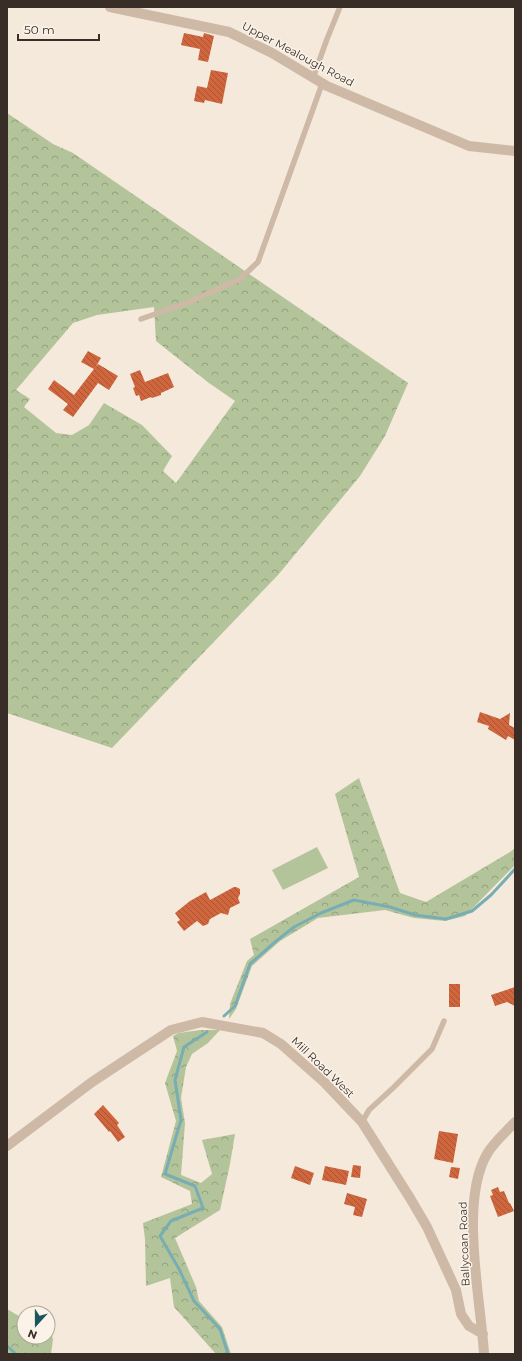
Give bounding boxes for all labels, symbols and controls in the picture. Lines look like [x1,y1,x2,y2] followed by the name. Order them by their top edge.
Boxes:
[18,16,99,42] scale bar
[240,18,356,90] street label: Upper Mealough Road
[24,22,55,37] text: 50 m
[289,1033,358,1101] street label: Mill Road West
[456,1201,472,1287] street label: Ballycoan Road
[16,1305,56,1345] north arrow
[26,1326,39,1342] text: N

